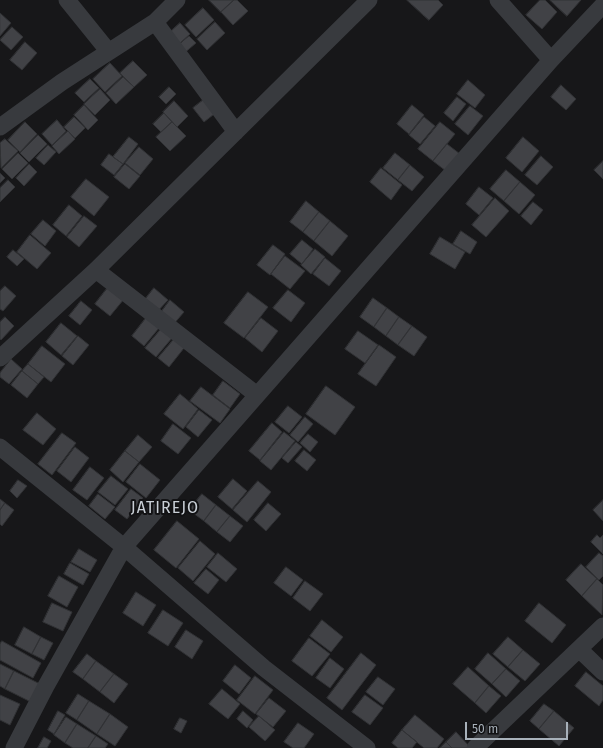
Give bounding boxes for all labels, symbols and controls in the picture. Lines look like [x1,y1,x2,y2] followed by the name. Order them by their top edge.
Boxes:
[131,499,199,519] district label: JATIREJO
[467,714,570,740] scale bar
[472,722,498,736] text: 50 m

